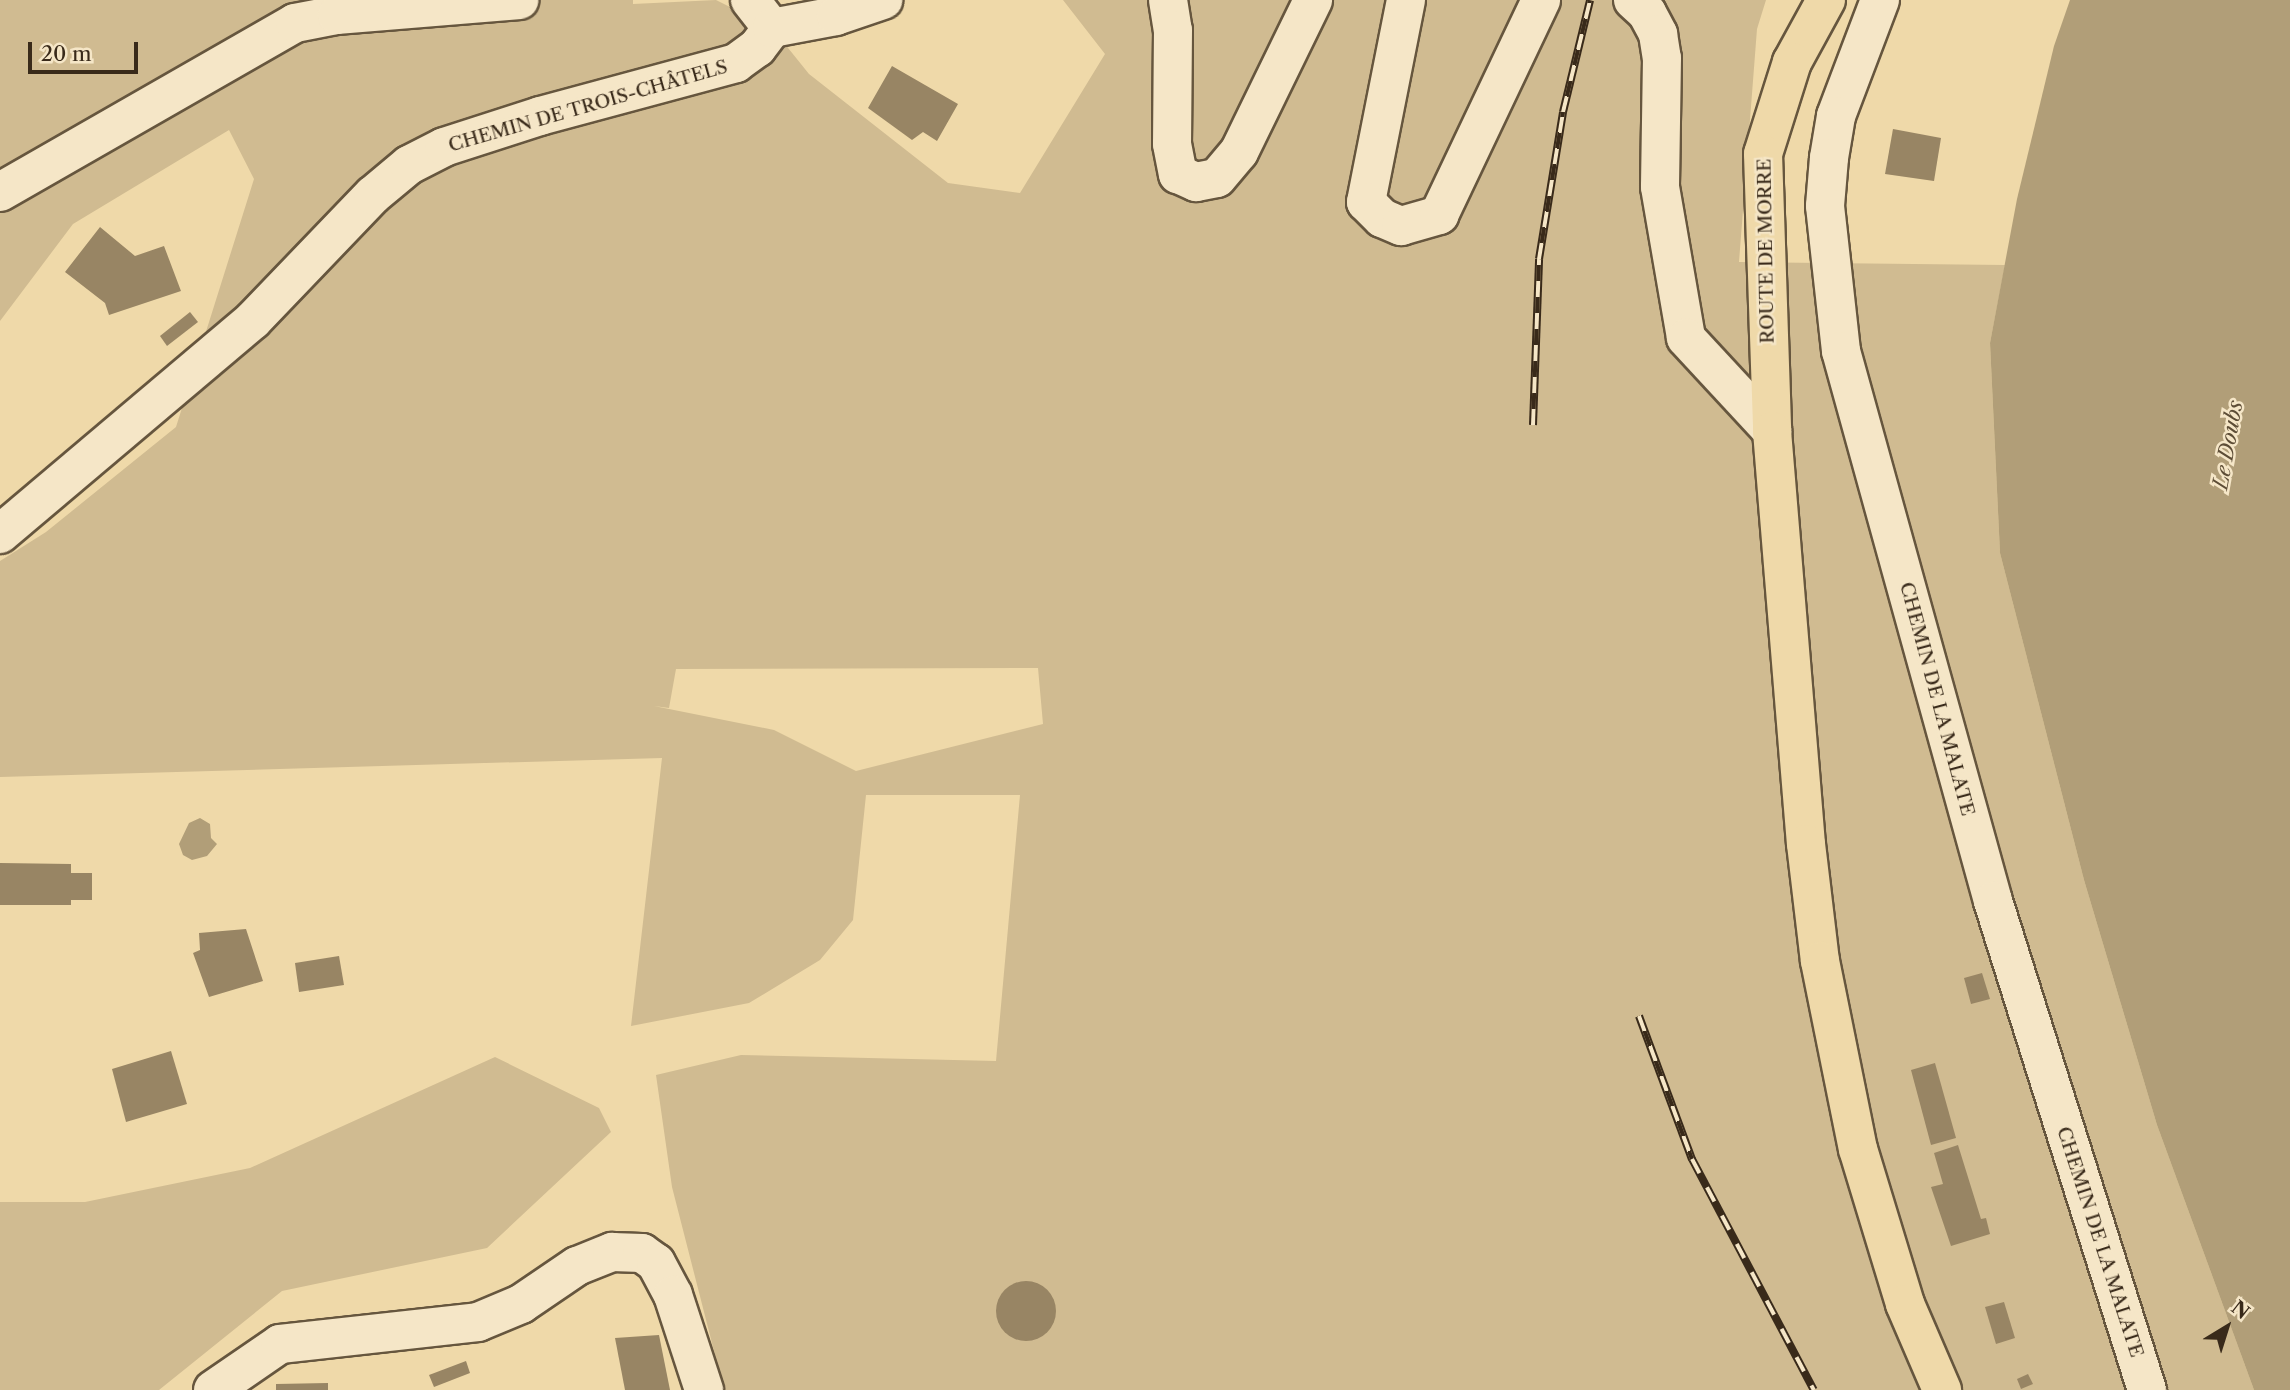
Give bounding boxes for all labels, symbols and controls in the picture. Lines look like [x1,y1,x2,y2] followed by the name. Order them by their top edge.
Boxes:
[32,28,142,72] scale bar
[41,41,92,66] text: 20 m
[446,55,730,157] street label: CHEMIN DE TROIS-CHÂTELS
[1753,158,1779,344] street label: ROUTE DE MORRE
[2208,399,2248,491] water label: Le Doubs
[1895,579,1979,819] street label: CHEMIN DE LA MALATE
[2052,1124,2148,1360] street label: CHEMIN DE LA MALATE
[2192,1292,2262,1362] north arrow
[2227,1296,2254,1324] text: N

